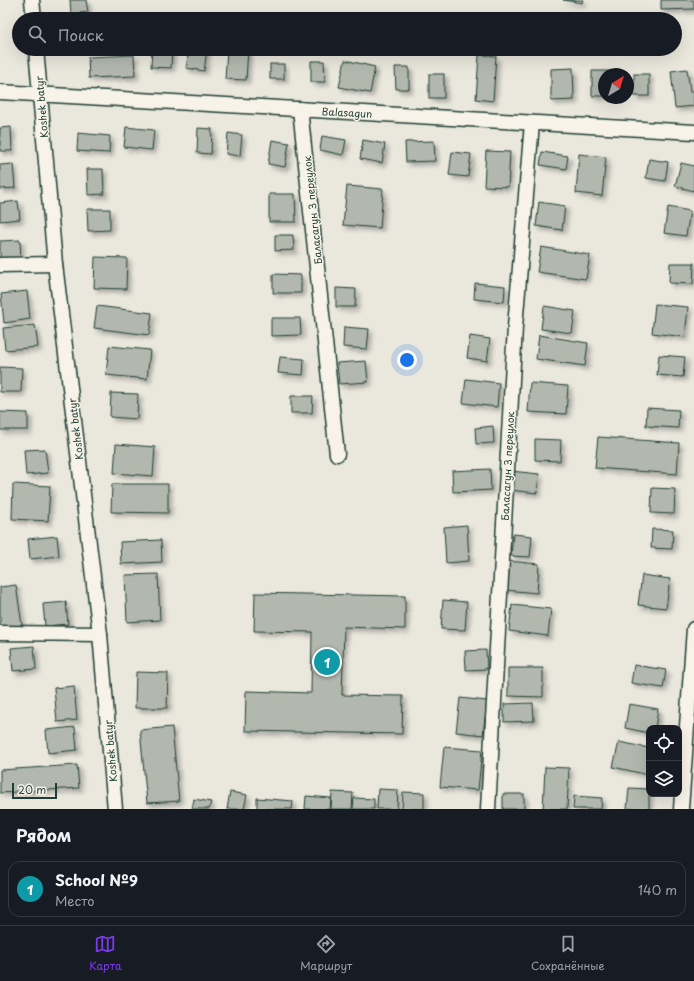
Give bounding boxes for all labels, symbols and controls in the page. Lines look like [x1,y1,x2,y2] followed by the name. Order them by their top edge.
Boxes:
[12,12,682,56] search box
[26,23,48,45] icon: search
[58,23,104,46] text: Поиск
[598,68,634,104] north arrow
[31,75,51,139] street label: Koshek batyr
[321,103,373,121] street label: Balasagun
[299,155,326,265] street label: Баласагун 3 переулок
[397,350,417,370] your location
[64,397,86,461] street label: Koshek batyr
[497,411,518,521] street label: Баласагун 3 переулок
[314,647,340,677] pin: 1
[100,719,120,783] street label: Koshek batyr
[646,725,682,797] map controls
[646,725,682,761] button: locate
[646,761,682,797] button: layers
[12,781,57,800] scale bar
[18,781,46,798] text: 20 m
[16,822,71,848] text: Рядом
[55,868,138,891] text: School №9
[27,880,33,899] text: 1
[638,880,677,899] text: 140 m
[55,891,95,910] text: Место
[89,933,122,974] tab: Карта
[300,933,352,974] tab: Маршрут
[531,933,605,974] tab: Сохранённые

